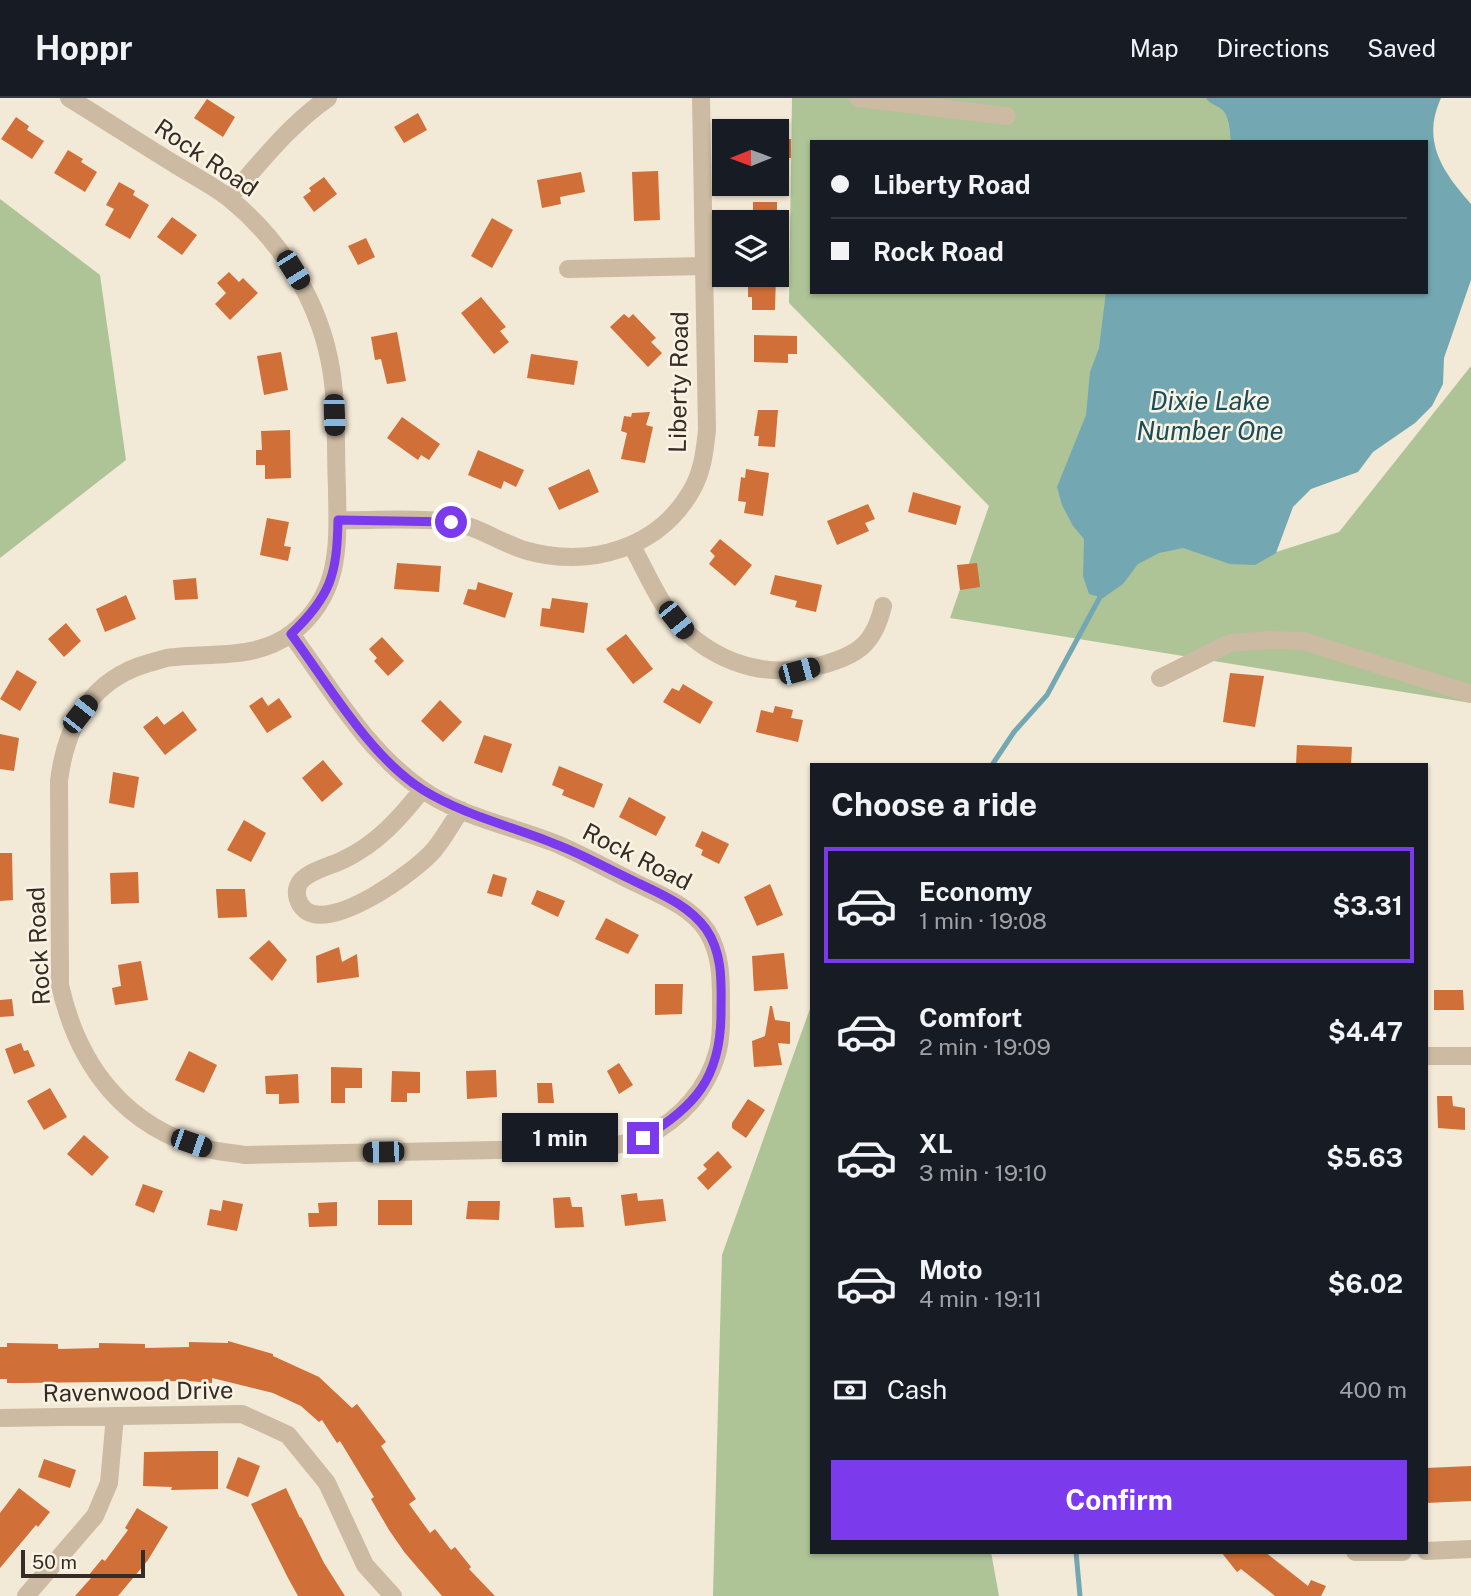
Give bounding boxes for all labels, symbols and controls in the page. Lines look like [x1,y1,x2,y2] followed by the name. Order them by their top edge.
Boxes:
[35,29,133,67] text: Hoppr
[1130,34,1179,62] text: Map
[1217,34,1329,62] text: Directions
[1367,34,1436,62] text: Saved
[150,112,263,202] street label: Rock Road
[712,119,789,196] north arrow
[712,119,789,287] map controls
[873,169,1031,200] text: Liberty Road
[712,210,789,287] button: layers
[873,236,1004,267] text: Rock Road
[273,247,314,293] car
[663,311,693,453] street label: Liberty Road
[1136,385,1284,446] water label: Dixie Lake Number One
[323,394,346,436] car
[435,506,467,538] route start
[655,597,698,643] car
[776,655,823,687] car
[59,691,102,737] car
[831,786,1037,823] text: Choose a ride
[578,817,697,895] street label: Rock Road
[835,874,898,937] icon: car
[919,876,1032,907] text: Economy
[21,886,55,1006] street label: Rock Road
[1333,890,1403,921] text: $3.31
[919,907,1047,934] text: 1 min · 19:08
[835,1000,898,1063] icon: car
[919,1002,1022,1033] text: Comfort
[1328,1016,1403,1047] text: $4.47
[919,1033,1051,1060] text: 2 min · 19:09
[503,1114,618,1162] callout: 1 min
[627,1122,659,1154] route end
[532,1124,588,1151] text: 1 min
[168,1126,215,1160] car
[835,1126,898,1189] icon: car
[919,1128,953,1159] text: XL
[362,1141,405,1163] car
[1326,1142,1403,1173] text: $5.63
[919,1159,1047,1186] text: 3 min · 19:10
[835,1252,898,1315] icon: car
[919,1254,982,1285] text: Moto
[1328,1268,1403,1299] text: $6.02
[919,1285,1042,1312] text: 4 min · 19:11
[831,1371,869,1409] icon: cash
[887,1374,947,1405] text: Cash
[42,1375,234,1407] street label: Ravenwood Drive
[1339,1376,1407,1403] text: 400 m
[831,1460,1407,1540] button: Confirm
[21,1547,145,1579] scale bar
[32,1551,77,1573] text: 50 m

